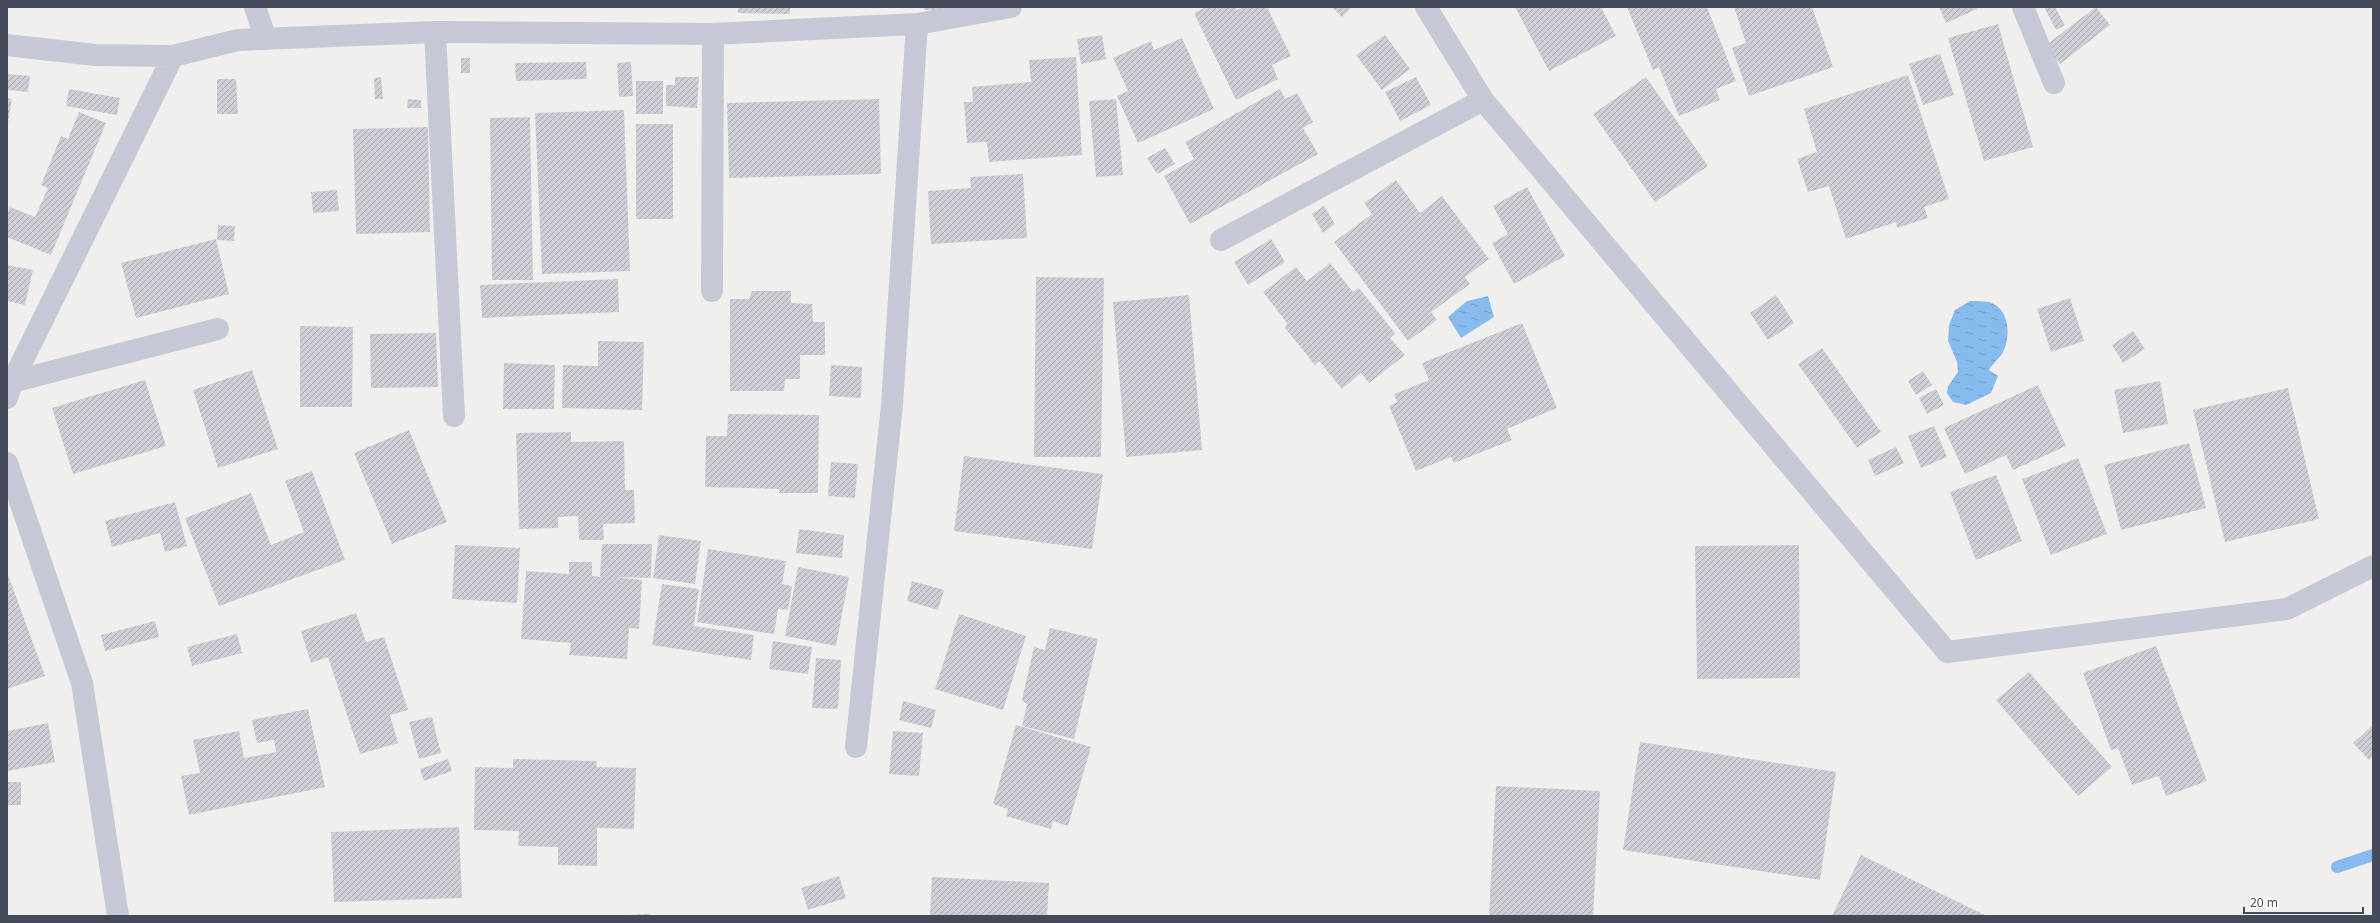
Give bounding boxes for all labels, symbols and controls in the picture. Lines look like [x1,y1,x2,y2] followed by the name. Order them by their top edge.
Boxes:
[2244,889,2363,915] scale bar
[2250,894,2278,911] text: 20 m

